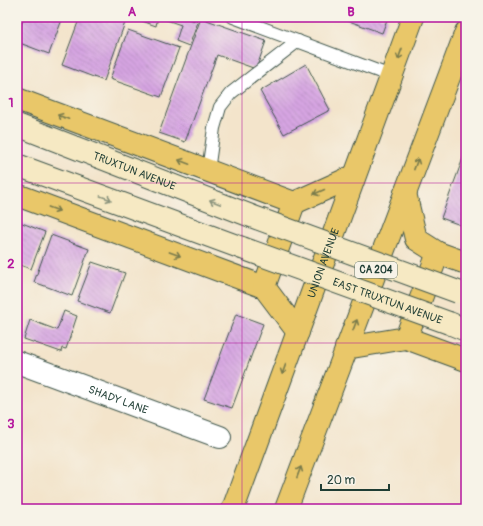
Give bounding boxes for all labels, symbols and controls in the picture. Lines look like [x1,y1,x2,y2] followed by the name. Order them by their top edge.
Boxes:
[128,4,137,20] text: A
[347,4,355,20] text: B
[395,47,403,59] one-way arrow
[8,95,14,111] text: 1
[57,112,69,120] one-way arrow
[91,149,178,193] street label: TRUXTUN AVENUE
[179,158,191,166] one-way arrow
[413,158,421,170] one-way arrow
[313,189,325,196] one-way arrow
[100,194,112,202] one-way arrow
[210,197,222,205] one-way arrow
[47,205,59,213] one-way arrow
[304,226,342,300] street label: UNION AVENUE
[169,251,181,259] one-way arrow
[7,256,15,272] text: 2
[355,262,397,278] road number: CA 204
[331,275,445,327] street label: EAST TRUXTUN AVENUE
[351,319,359,331] one-way arrow
[280,362,288,374] one-way arrow
[87,382,150,416] street label: SHADY LANE
[7,416,15,432] text: 3
[321,466,389,492] scale bar
[296,467,304,479] one-way arrow
[327,473,356,488] text: 20 m

